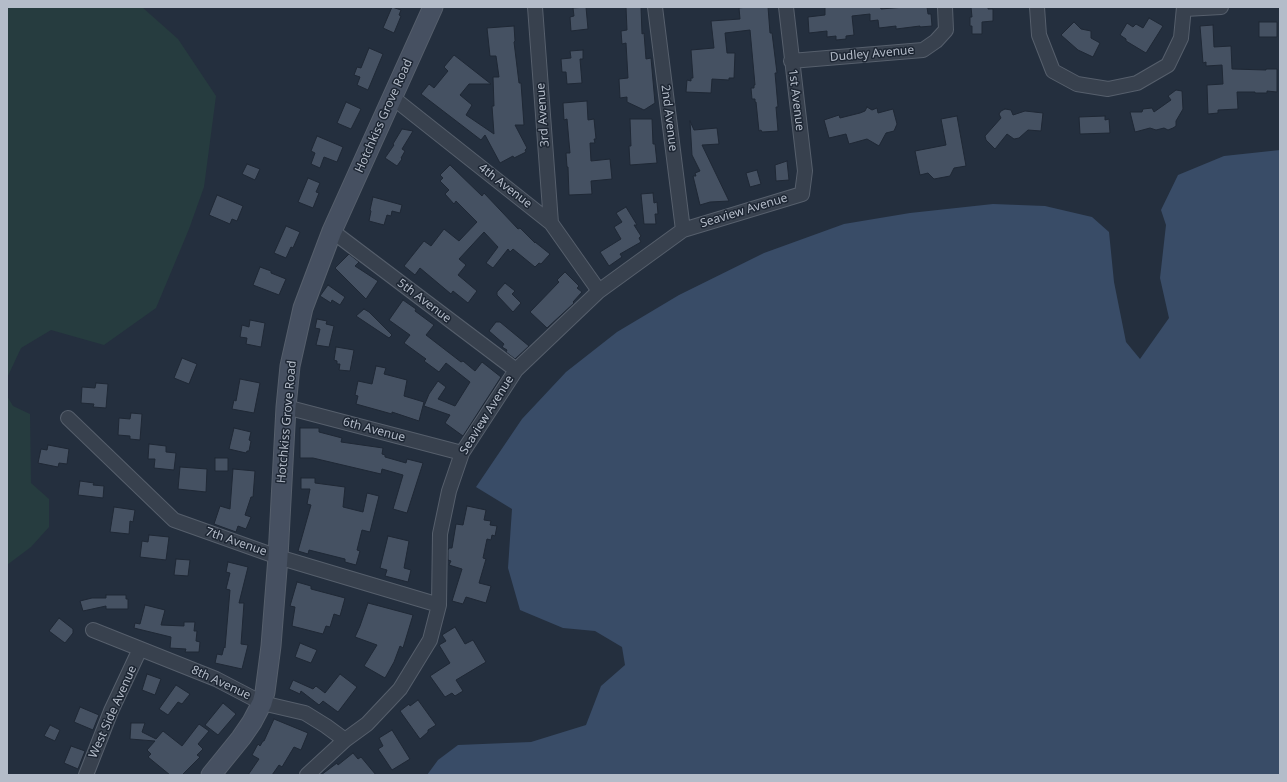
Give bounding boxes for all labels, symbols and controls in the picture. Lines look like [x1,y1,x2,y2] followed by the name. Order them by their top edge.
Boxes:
[829,43,915,65] street label: Dudley Avenue
[352,57,416,175] street label: Hotchkiss Grove Road
[785,68,807,132] street label: 1st Avenue
[534,82,552,148] street label: 3rd Avenue
[658,84,680,152] street label: 2nd Avenue
[475,161,535,211] street label: 4th Avenue
[699,191,789,231] street label: Seaview Avenue
[394,276,454,326] street label: 5th Avenue
[274,360,300,484] street label: Hotchkiss Grove Road
[457,373,517,457] street label: Seaview Avenue
[341,415,407,445] street label: 6th Avenue
[203,525,269,559] street label: 7th Avenue
[86,663,140,761] street label: West Side Avenue
[189,663,253,703] street label: 8th Avenue

